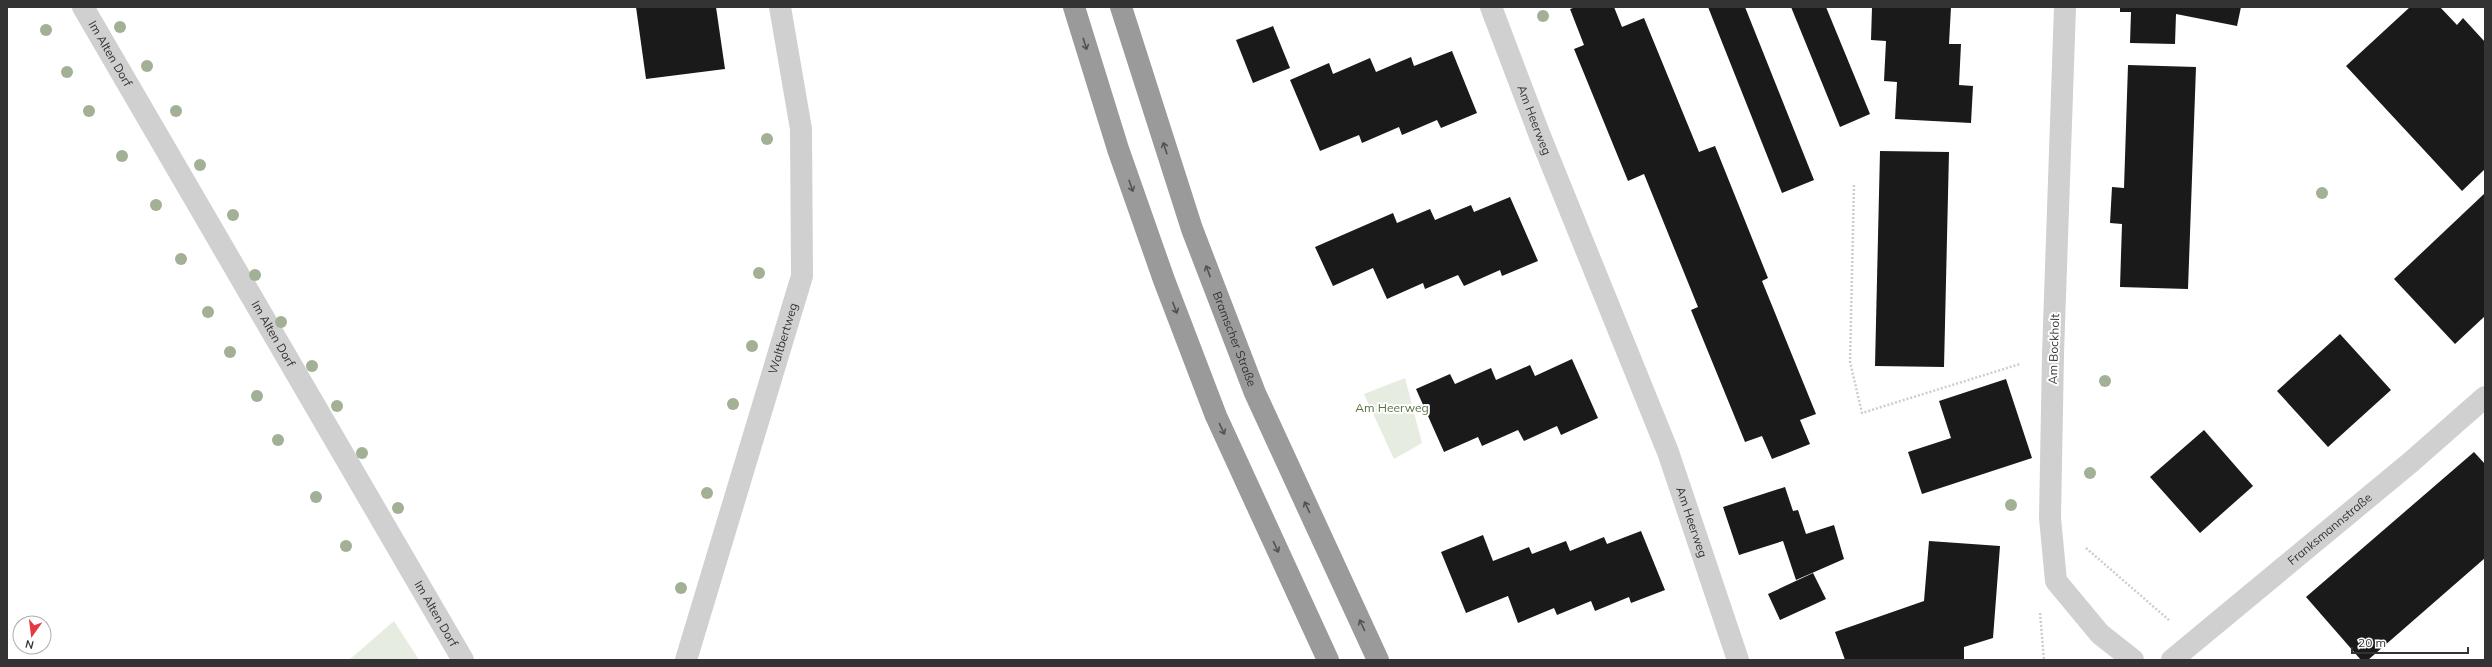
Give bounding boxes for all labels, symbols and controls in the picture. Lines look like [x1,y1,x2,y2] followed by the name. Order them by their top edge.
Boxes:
[86,18,136,90] street label: Im Alten Dorf
[1082,38,1089,51] one-way arrow
[1514,83,1555,157] street label: Am Heerweg
[1161,142,1168,155] one-way arrow
[1128,179,1135,192] one-way arrow
[1204,265,1211,277] one-way arrow
[1210,289,1260,389] street label: Bramscher Straße
[248,298,299,370] street label: Im Alten Dorf
[765,301,801,376] street label: Waltbertweg
[1171,302,1179,314] one-way arrow
[2045,313,2062,385] street label: Am Bockholt
[1355,400,1429,415] park label: Am Heerweg
[1219,423,1226,435] one-way arrow
[1673,485,1711,559] street label: Am Heerweg
[2284,490,2375,568] street label: Franksmannstraße
[1303,501,1311,513] one-way arrow
[1273,541,1280,553] one-way arrow
[411,578,462,650] street label: Im Alten Dorf
[12,615,52,655] north arrow
[1358,619,1365,631] one-way arrow
[2352,629,2468,655] scale bar
[2358,635,2386,650] text: 20 m
[24,637,35,653] text: N

